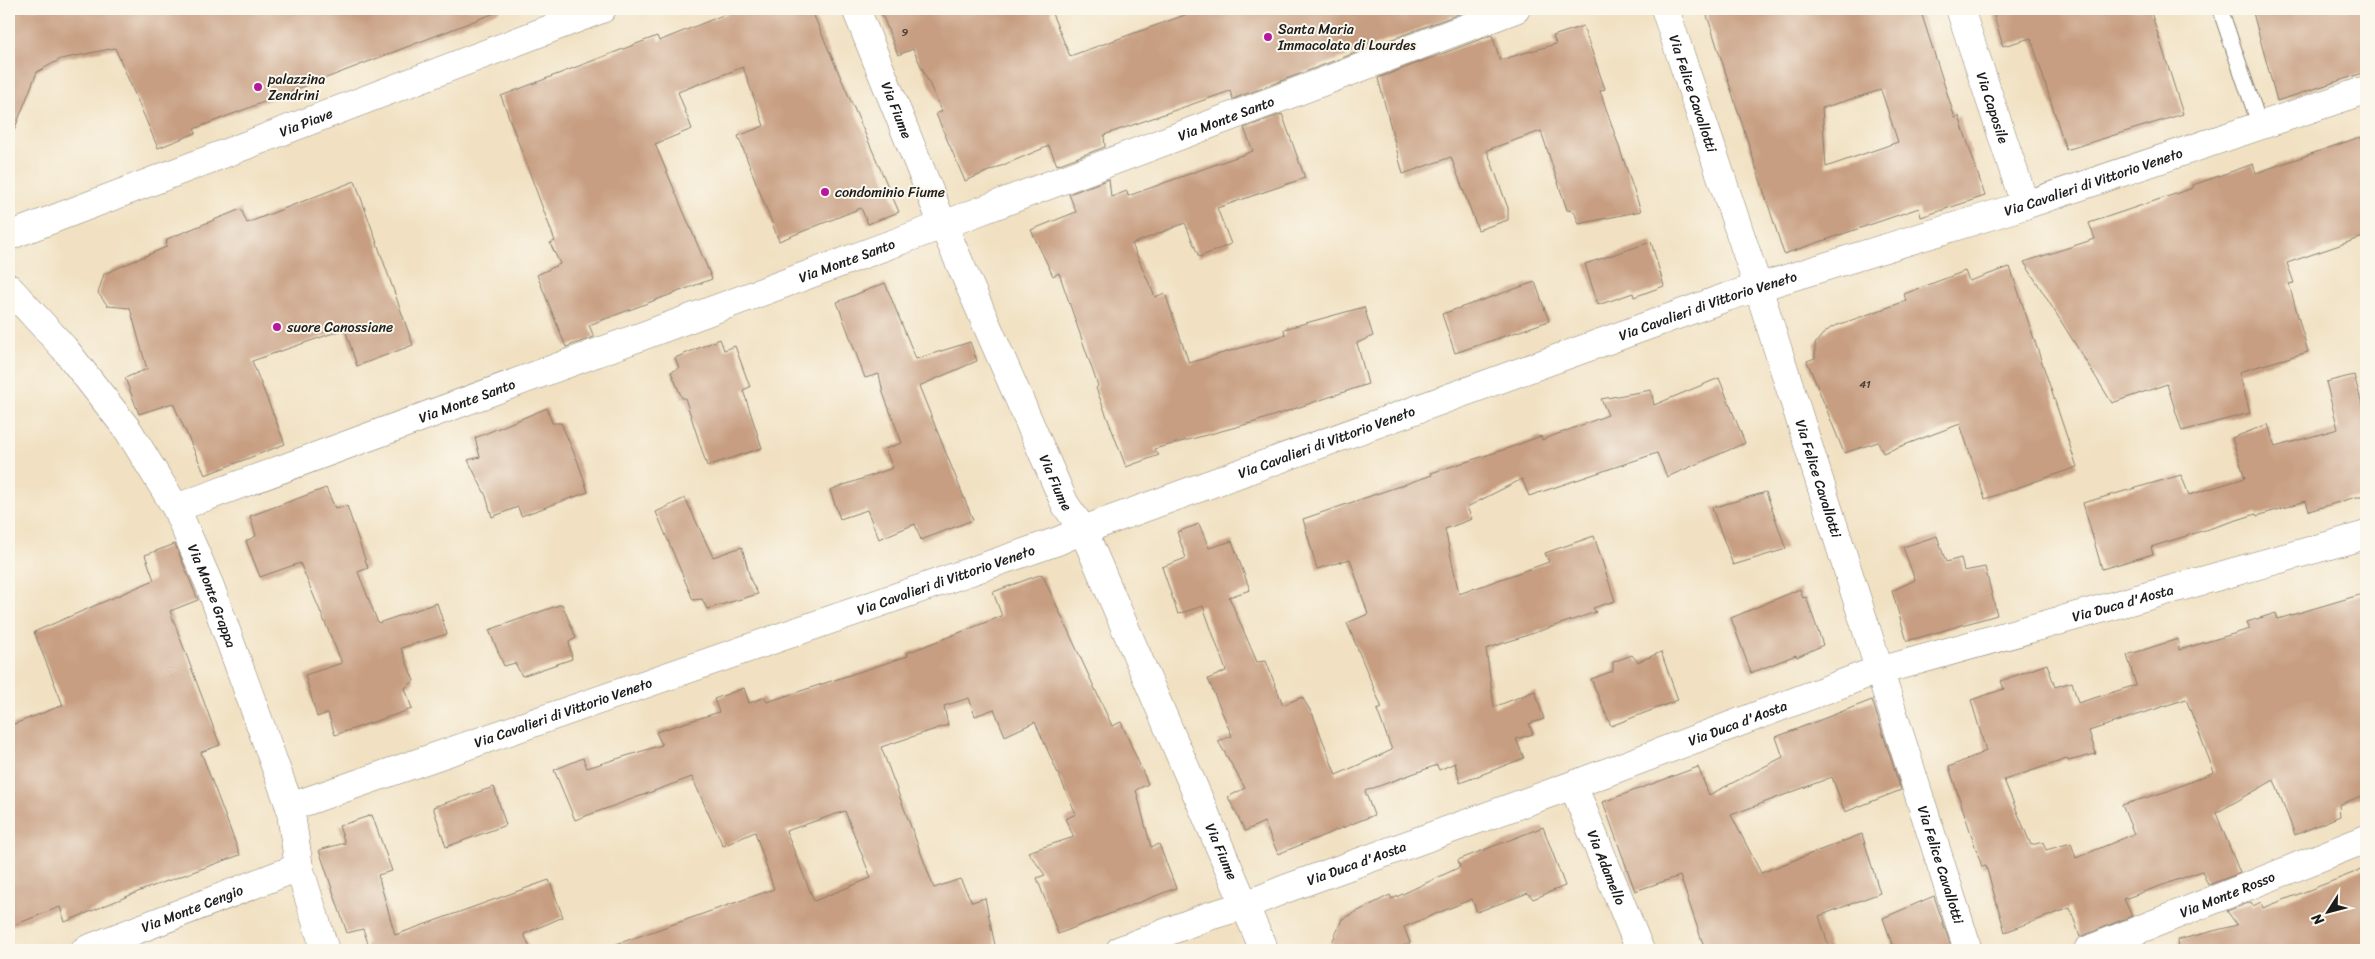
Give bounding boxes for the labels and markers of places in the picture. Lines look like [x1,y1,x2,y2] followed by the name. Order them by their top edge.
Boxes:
[1277,17,1416,58] place label: Santa Maria Immacolata di Lourdes
[1262,31,1274,43] marker: Santa Maria Immacolata di Lourdes
[267,67,325,108] place label: palazzina Zendrini
[252,81,264,93] marker: palazzina Zendrini
[835,180,945,205] place label: condominio Fiume
[819,186,831,198] marker: condominio Fiume
[286,315,393,340] place label: suore Canossiane
[271,321,283,333] marker: suore Canossiane

